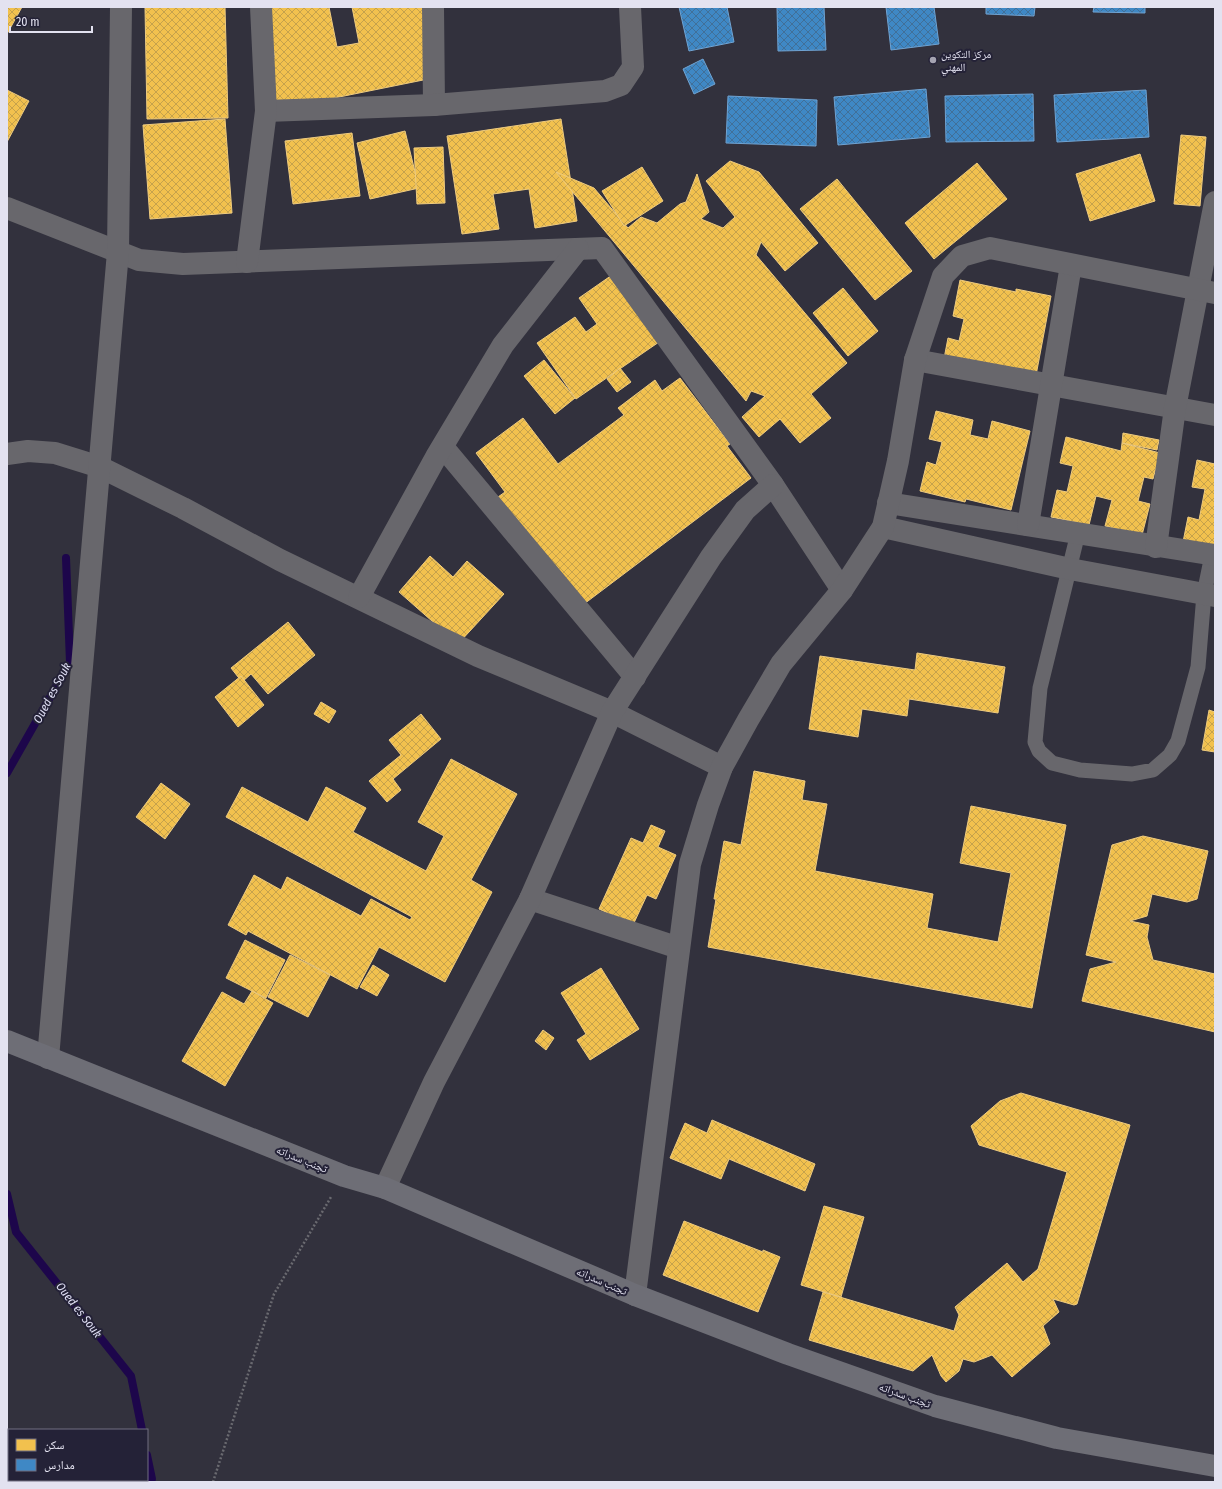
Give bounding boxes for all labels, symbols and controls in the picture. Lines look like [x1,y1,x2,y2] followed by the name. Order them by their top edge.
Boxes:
[10,8,92,34] scale bar
[16,15,40,29] text: 20 m
[941,48,991,76] place label: مركز التكوين المهني
[928,55,938,65] marker: مركز التكوين المهني
[30,660,74,726] water label: Oued es Souk
[274,1143,330,1176] street label: تجنب سدراته
[574,1265,630,1298] street label: تجنب سدراته
[53,1280,105,1340] water label: Oued es Souk
[877,1380,933,1411] street label: تجنب سدراته
[8,1429,148,1481] legend
[44,1438,65,1452] text: سكن
[44,1458,75,1472] text: مدارس

